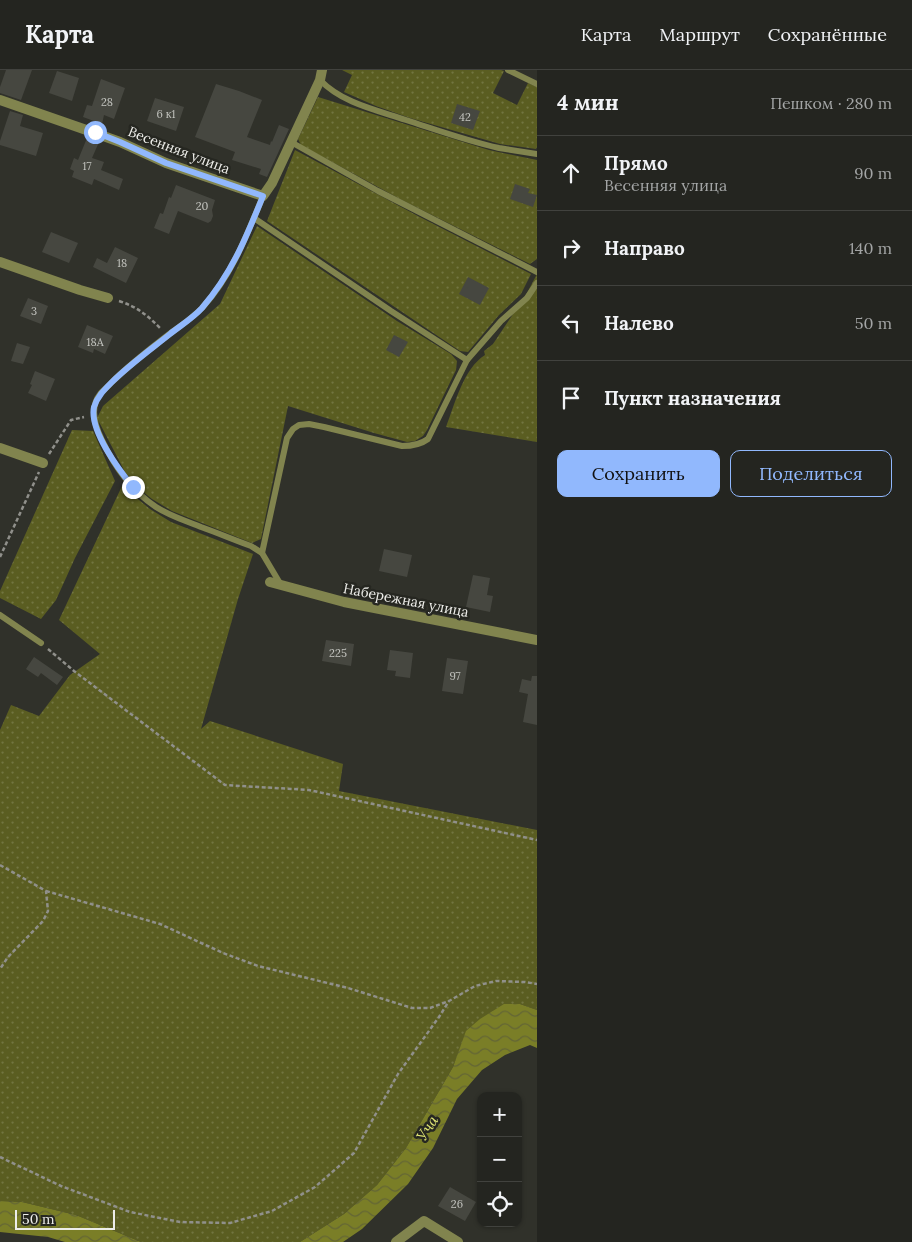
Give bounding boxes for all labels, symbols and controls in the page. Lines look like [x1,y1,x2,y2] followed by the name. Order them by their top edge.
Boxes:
[25,19,94,50] text: Карта
[581,23,631,46] text: Карта
[659,23,740,46] text: Маршрут
[768,23,887,46] text: Сохранённые
[557,89,619,116] text: 4 мин
[770,93,892,113] text: Пешком · 280 m
[101,95,113,109] house number: 28
[156,107,176,121] house number: 6 к1
[459,110,471,124] house number: 42
[84,121,107,144] route start
[125,122,233,178] street label: Весенняя улица
[604,151,668,175] text: Прямо
[82,159,92,173] house number: 17
[557,159,585,187] icon: ahead
[854,163,892,183] text: 90 m
[604,175,727,195] text: Весенняя улица
[196,199,209,213] house number: 20
[557,234,585,262] icon: right
[604,236,685,260] text: Направо
[849,238,892,258] text: 140 m
[117,256,127,270] house number: 18
[31,304,37,318] house number: 3
[557,309,585,337] icon: left
[604,311,674,335] text: Налево
[855,313,892,333] text: 50 m
[86,335,105,349] house number: 18А
[557,384,585,412] icon: arrive
[604,386,781,410] text: Пункт назначения
[557,450,720,497] button: Сохранить
[730,450,892,497] button: Поделиться
[122,476,145,499] route end
[342,579,470,621] street label: Набережная улица
[329,646,347,660] house number: 225
[449,669,461,683] house number: 97
[477,1092,522,1227] map controls
[477,1092,522,1137] button: +
[412,1111,443,1144] water label: Уча
[477,1137,522,1182] button: −
[477,1182,522,1227] button: locate
[451,1197,463,1211] house number: 26
[15,1207,115,1230] scale bar
[22,1210,55,1228] text: 50 m

